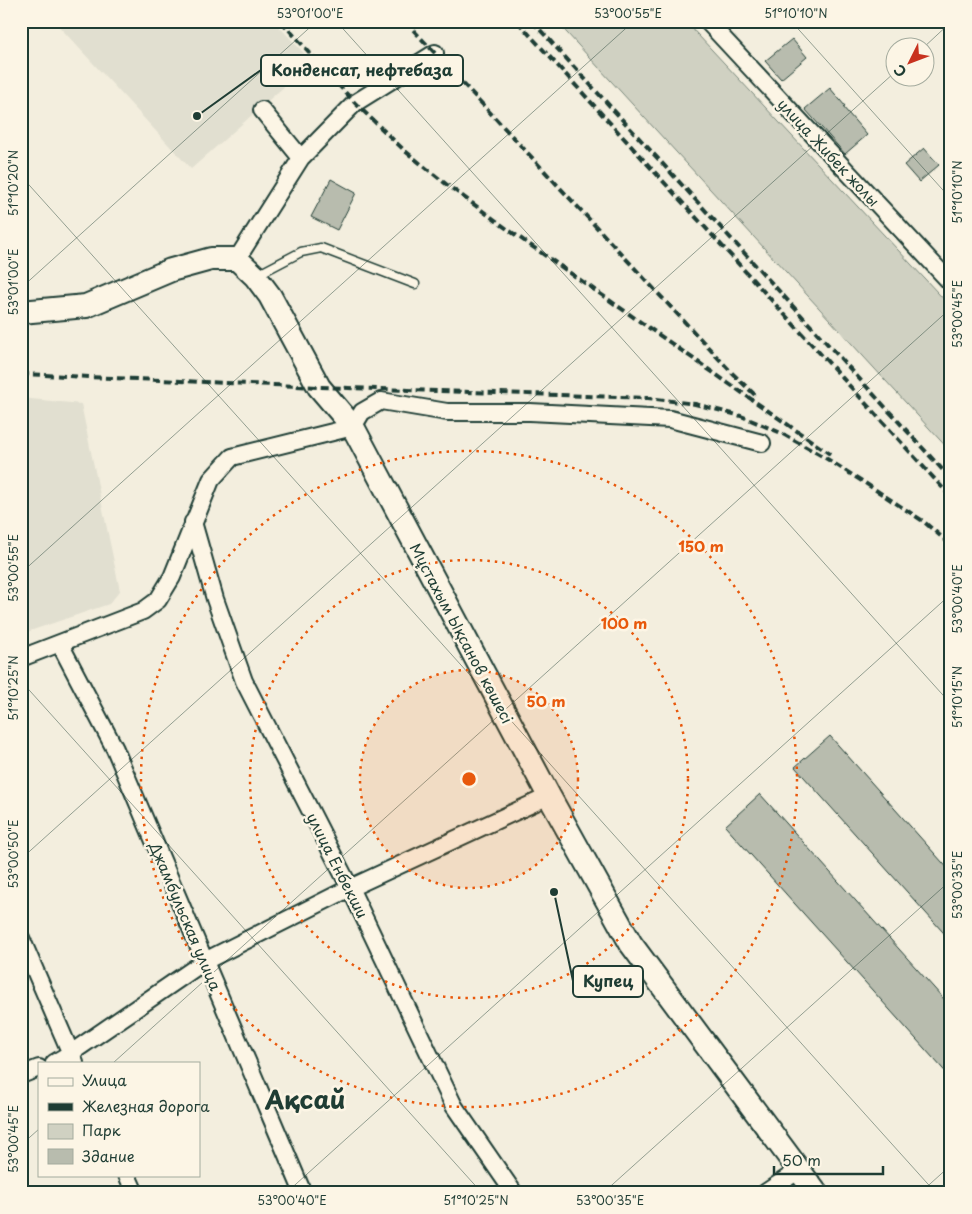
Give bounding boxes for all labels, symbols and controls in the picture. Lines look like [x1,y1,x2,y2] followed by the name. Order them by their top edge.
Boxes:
[276,4,344,22] text: 53°01'00"E
[594,4,662,22] text: 53°00'55"E
[764,4,828,22] text: 51°10'10"N
[884,38,934,88] north arrow
[261,55,463,86] callout: Конденсат, нефтебаза
[271,57,453,81] text: Конденсат, нефтебаза
[889,60,911,82] text: С
[773,93,885,211] street label: улица Жибек жолы
[4,150,22,216] text: 51°10'20"N
[948,160,966,224] text: 51°10'10"N
[4,248,22,316] text: 53°01'00"E
[948,280,966,348] text: 53°00'45"E
[4,534,22,602] text: 53°00'55"E
[678,534,724,557] text: 150 m
[404,539,520,727] street label: Мұстахым Ықсанов көшесі
[948,564,966,634] text: 53°00'40"E
[601,611,647,634] text: 100 m
[4,655,22,721] text: 51°10'25"N
[948,666,966,728] text: 51°10'15"N
[527,689,565,712] text: 50 m
[460,770,478,788] centre of rings
[301,808,375,922] street label: улица Енбекши
[4,819,22,889] text: 53°00'50"E
[144,837,228,994] street label: Джамбульская улица
[948,851,966,919] text: 53°00'35"E
[573,966,643,997] callout: Купец
[583,968,633,992] text: Купец
[38,1062,200,1176] legend
[82,1068,127,1091] text: Улица
[264,1080,345,1118] district label: Ақсай
[82,1094,210,1117] text: Железная дорога
[4,1105,22,1173] text: 53°00'45"E
[82,1118,121,1141] text: Парк
[82,1144,135,1167] text: Здание
[774,1144,883,1176] scale bar
[782,1148,821,1171] text: 50 m
[257,1191,327,1209] text: 53°00'40"E
[443,1191,509,1209] text: 51°10'25"N
[576,1191,644,1209] text: 53°00'35"E

